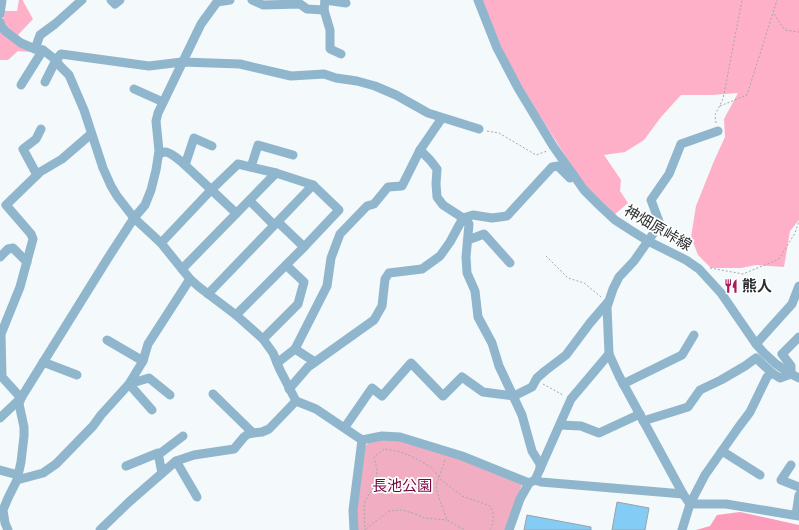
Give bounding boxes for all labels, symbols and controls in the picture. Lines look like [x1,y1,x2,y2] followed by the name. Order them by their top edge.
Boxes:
[621,201,695,255] street label: 神畑原峠線
[742,277,772,295] place label: 熊人
[723,278,739,294] restaurant icon: 熊人
[372,477,432,495] park label: 長池公園

